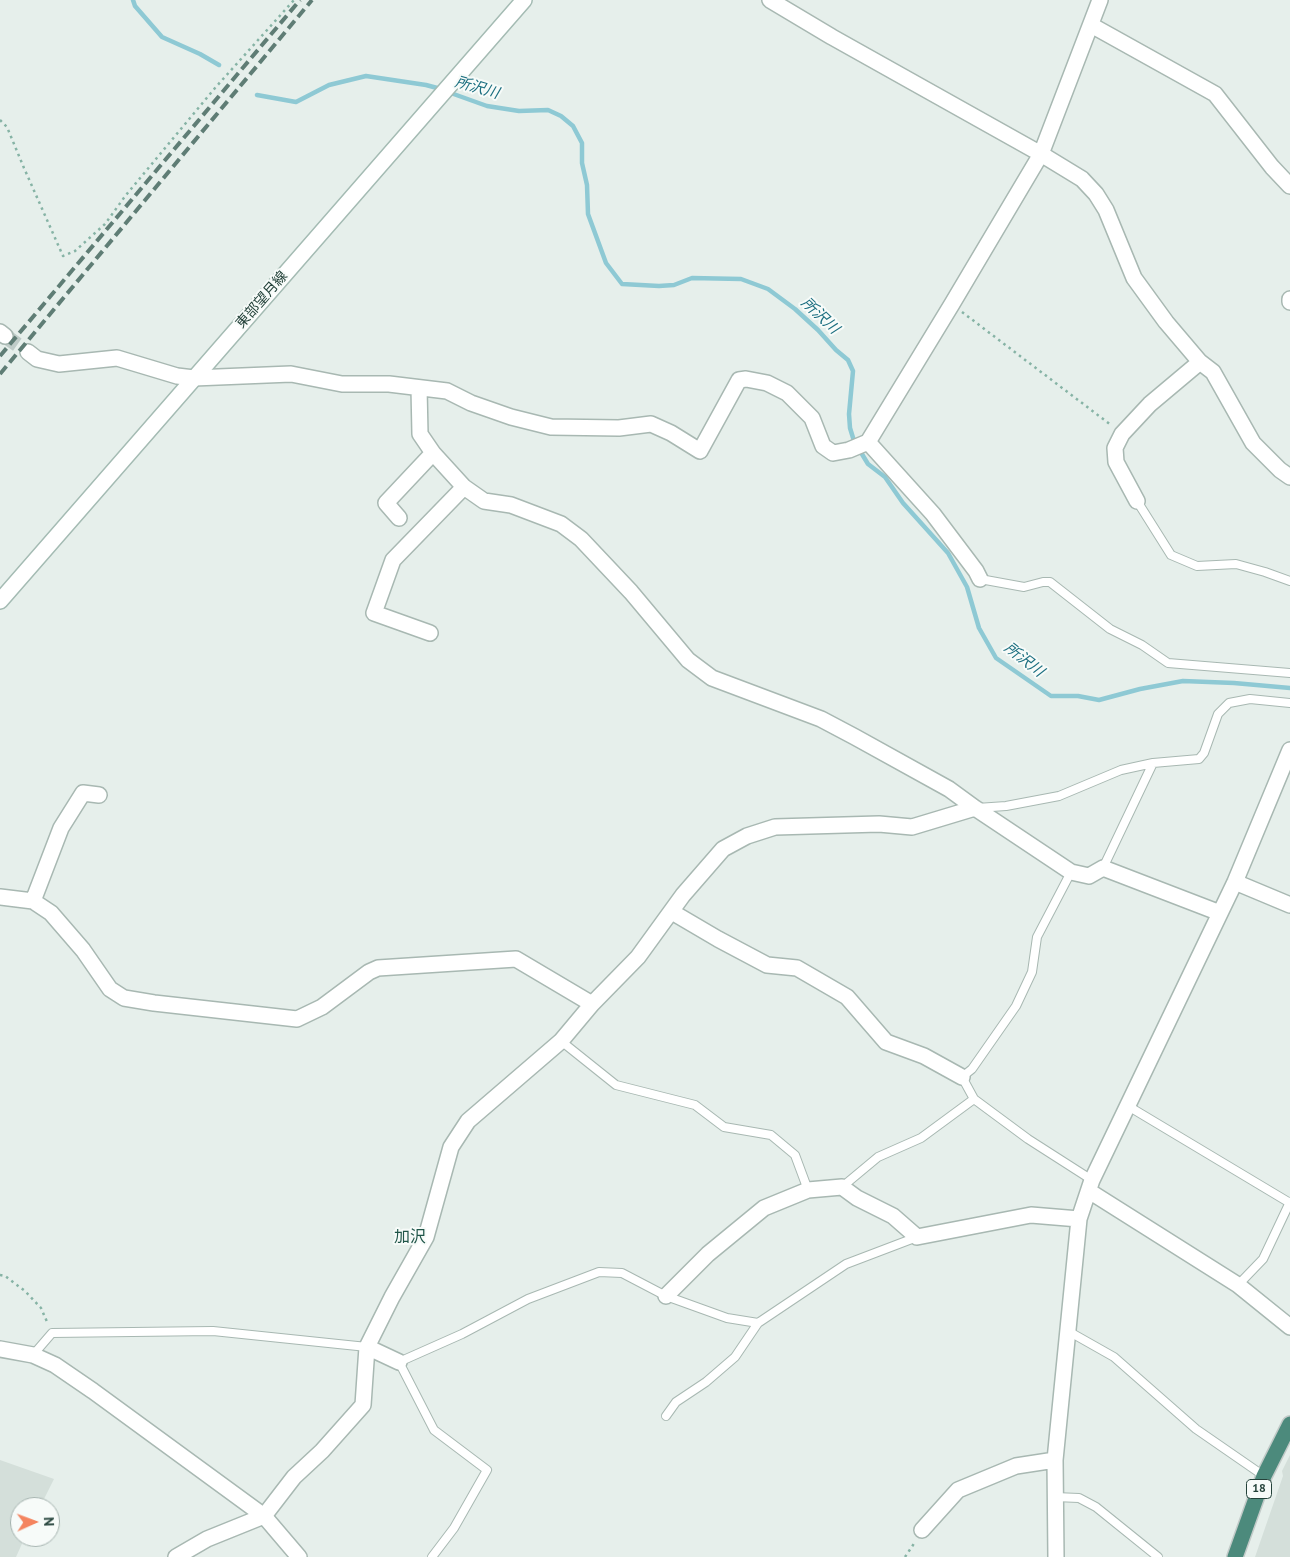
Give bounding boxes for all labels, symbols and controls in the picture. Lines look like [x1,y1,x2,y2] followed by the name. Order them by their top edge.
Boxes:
[453,73,501,103] water label: 所沢川
[233,268,291,332] street label: 東部望月線
[797,294,843,338] water label: 所沢川
[1001,639,1047,681] water label: 所沢川
[394,1227,426,1247] district label: 加沢
[1246,1480,1272,1498] road number: 18
[10,1497,60,1547] north arrow
[40,1517,58,1526] text: N

